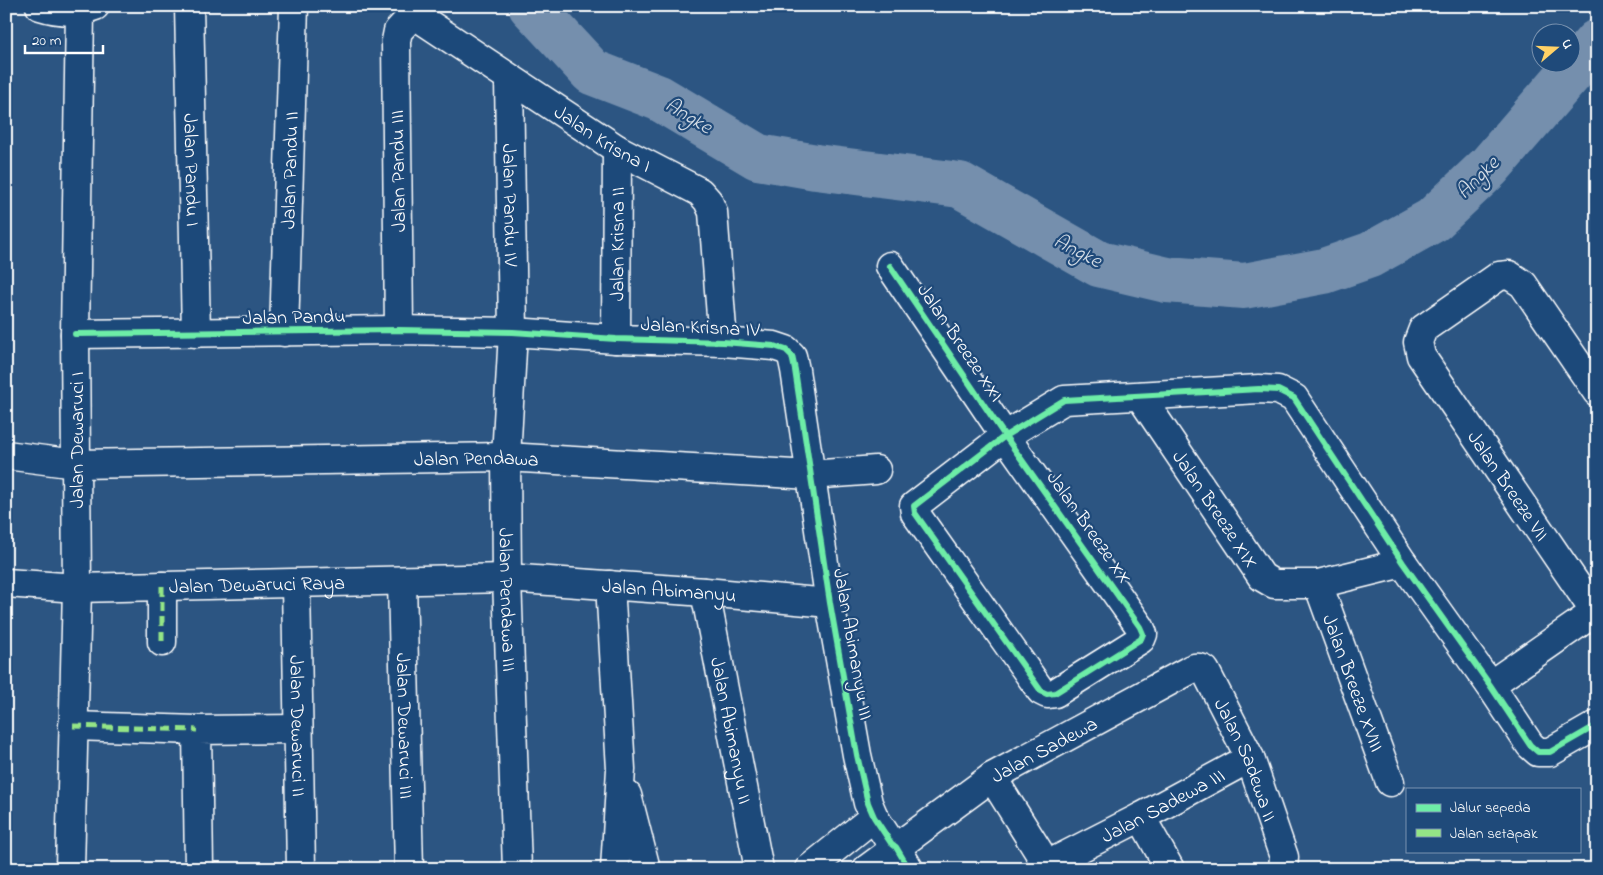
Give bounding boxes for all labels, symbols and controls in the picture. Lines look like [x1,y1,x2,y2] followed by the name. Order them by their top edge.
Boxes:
[25,22,102,54] scale bar
[1530,22,1580,72] north arrow
[32,30,62,52] text: 20 m
[1556,37,1578,52] text: U
[658,91,719,144] water label: Angke
[547,99,656,181] street label: Jalan Krisna I
[384,110,415,232] street label: Jalan Pandu III
[275,111,308,229] street label: Jalan Pandu II
[174,113,206,227] street label: Jalan Pandu I
[493,144,524,267] street label: Jalan Pandu IV
[1450,149,1509,208] water label: Angke
[604,187,634,301] street label: Jalan Krisna II
[1047,227,1108,278] water label: Angke
[909,278,1009,408] street label: Jalan Breeze XXI
[242,303,346,334] street label: Jalan Pandu
[640,311,761,346] street label: Jalan Krisna IV
[64,372,93,508] street label: Jalan Dewaruci I
[1459,426,1555,548] street label: Jalan Breeze VII
[414,445,539,476] street label: Jalan Pendawa
[1164,445,1265,576] street label: Jalan Breeze XIX
[1038,466,1138,591] street label: Jalan Breeze XX
[490,528,522,672] street label: Jalan Pendawa III
[824,566,879,723] street label: Jalan Abimanyu III
[168,570,345,603] street label: Jalan Dewaruci Raya
[601,573,738,612] street label: Jalan Abimanyu
[1313,611,1390,756] street label: Jalan Breeze XVIII
[387,652,419,800] street label: Jalan Dewaruci III
[280,655,312,797] street label: Jalan Dewaruci II
[701,655,758,807] street label: Jalan Abimanyu II
[1205,694,1283,826] street label: Jalan Sadewa II
[986,711,1103,792] street label: Jalan Sadewa
[1097,762,1231,852] street label: Jalan Sadewa III
[1406,788,1580,852] legend
[1450,797,1531,819] text: Jalur sepeda
[1450,823,1538,845] text: Jalan setapak

